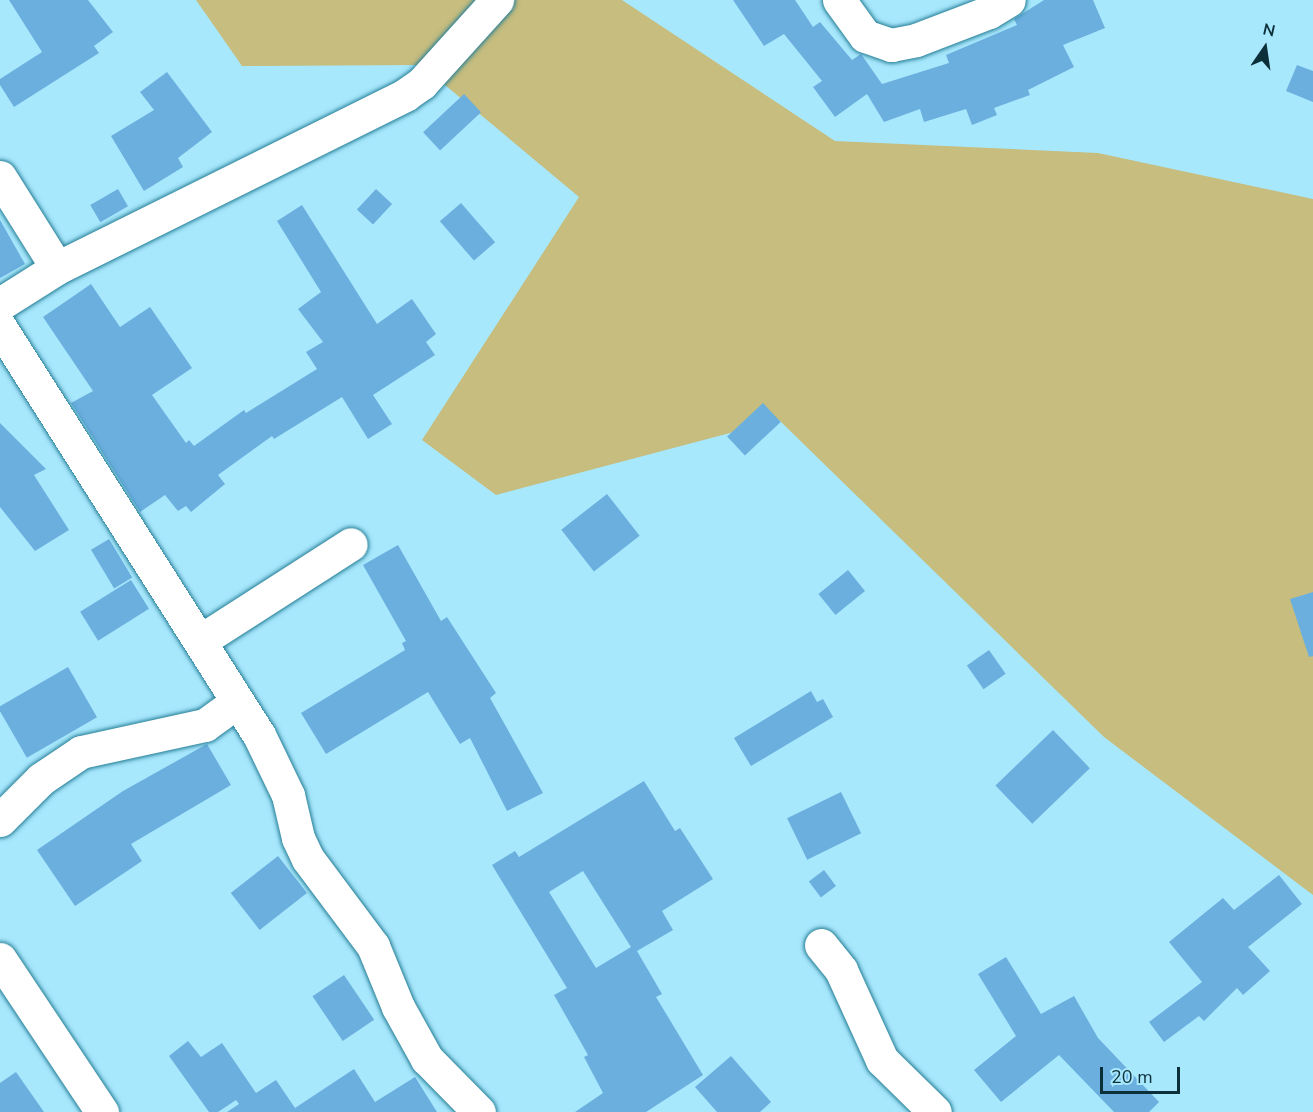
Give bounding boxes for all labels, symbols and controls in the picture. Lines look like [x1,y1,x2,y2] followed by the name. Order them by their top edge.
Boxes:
[1235,18,1295,78] north arrow
[1261,18,1277,43] text: N
[1103,1055,1182,1093] scale bar
[1111,1065,1153,1089] text: 20 m

